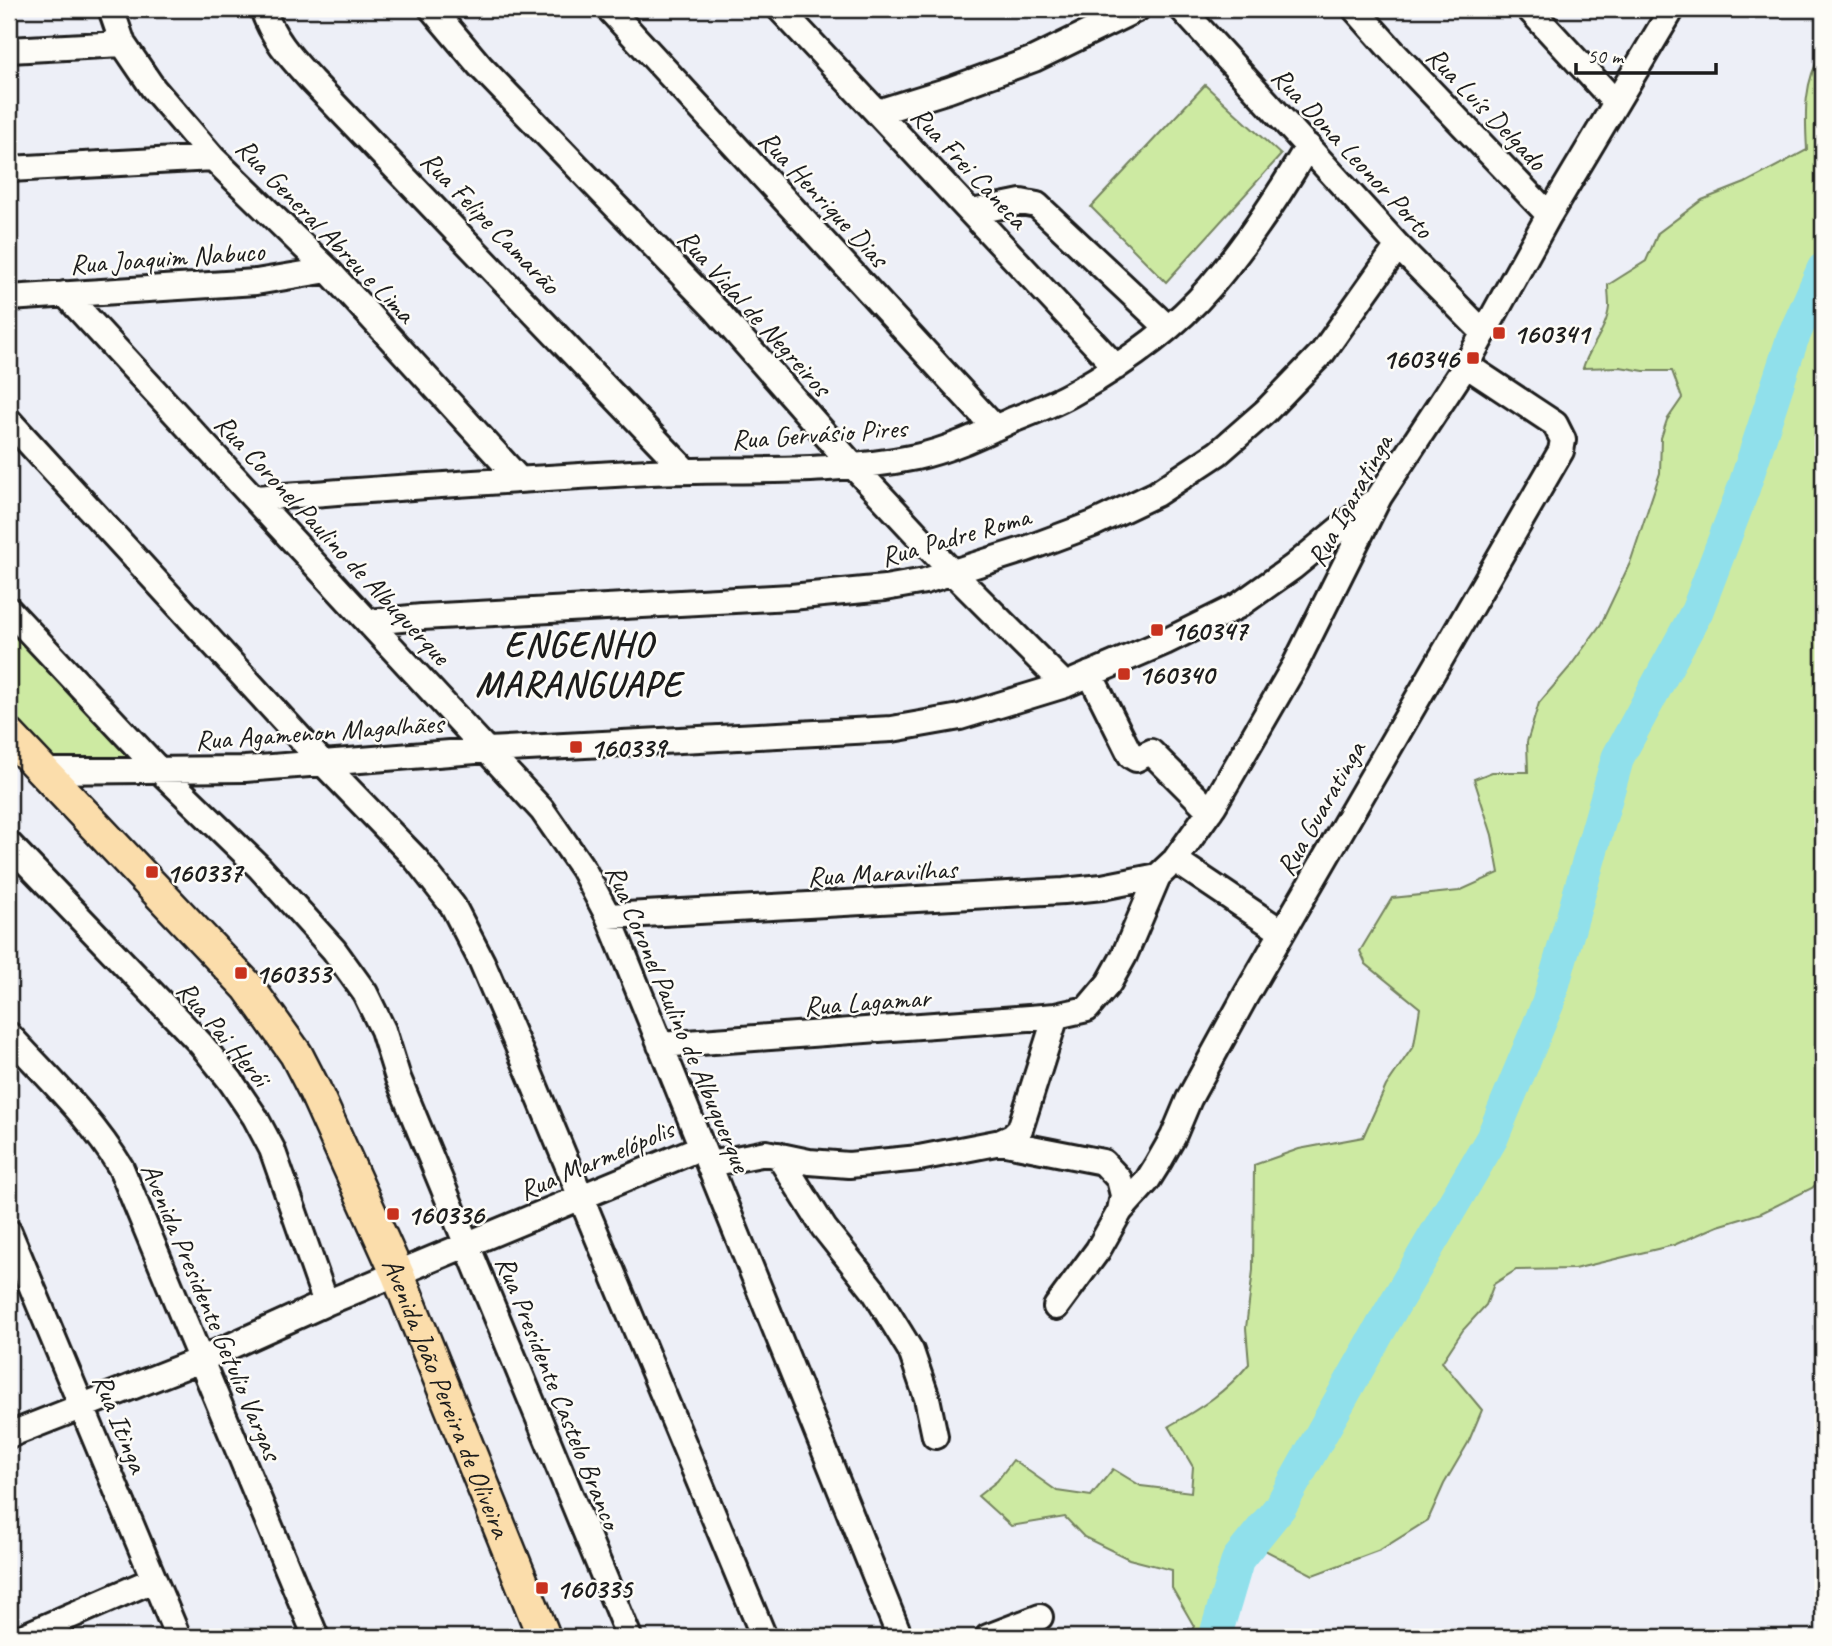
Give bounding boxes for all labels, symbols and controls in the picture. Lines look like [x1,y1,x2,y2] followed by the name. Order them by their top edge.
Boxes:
[1576,32,1716,76] scale bar
[1419,39,1556,179] street label: Rua Luís Delgado
[1587,43,1625,69] text: 50 m
[1264,59,1442,247] street label: Rua Dona Leonor Porto
[904,98,1037,237] street label: Rua Frei Caneca
[751,122,898,276] street label: Rua Henrique Dias
[228,131,424,331] street label: Rua General Abreu e Lima
[413,143,569,303] street label: Rua Felipe Camarão
[670,222,840,405] street label: Rua Vidal de Negreiros
[69,233,267,282] street label: Rua Joaquim Nabuco
[1513,316,1593,351] place label: 160341
[1491,325,1507,341] marker: 160341
[1382,341,1461,376] place label: 160346
[1465,350,1481,366] marker: 160346
[207,406,459,674] street label: Rua Coronel Paulino de Albuquerque
[730,410,910,457] street label: Rua Gervásio Pires
[1299,426,1401,572] street label: Rua Igaratinga
[877,498,1036,574] street label: Rua Padre Roma
[1171,613,1250,648] place label: 160347
[475,622,686,707] district label: ENGENHO MARANGUAPE
[1149,622,1165,638] marker: 160347
[1138,657,1218,692] place label: 160340
[1116,666,1132,682] marker: 160340
[194,705,447,758] street label: Rua Agamenon Magalhães
[590,730,670,765] place label: 160339
[1268,733,1374,882] street label: Rua Guaratinga
[568,739,584,755] marker: 160339
[806,851,960,894] street label: Rua Maravilhas
[166,855,245,890] place label: 160337
[598,859,760,1179] street label: Rua Coronel Paulino de Albuquerque
[144,864,160,880] marker: 160337
[255,956,333,991] place label: 160353
[233,965,249,981] marker: 160353
[169,973,281,1096] street label: Rua Pai Herói
[803,979,933,1023] street label: Rua Lagamar
[513,1110,681,1208] street label: Rua Marmelópolis
[133,1157,291,1467] street label: Avenida Presidente Getulio Vargas
[407,1197,486,1232] place label: 160336
[385,1206,401,1222] marker: 160336
[488,1251,630,1537] street label: Rua Presidente Castelo Branco
[374,1252,520,1544] street label: Avenida João Pereira de Oliveira
[85,1369,157,1479] street label: Rua Itinga
[556,1571,635,1606] place label: 160335
[534,1580,550,1596] marker: 160335

